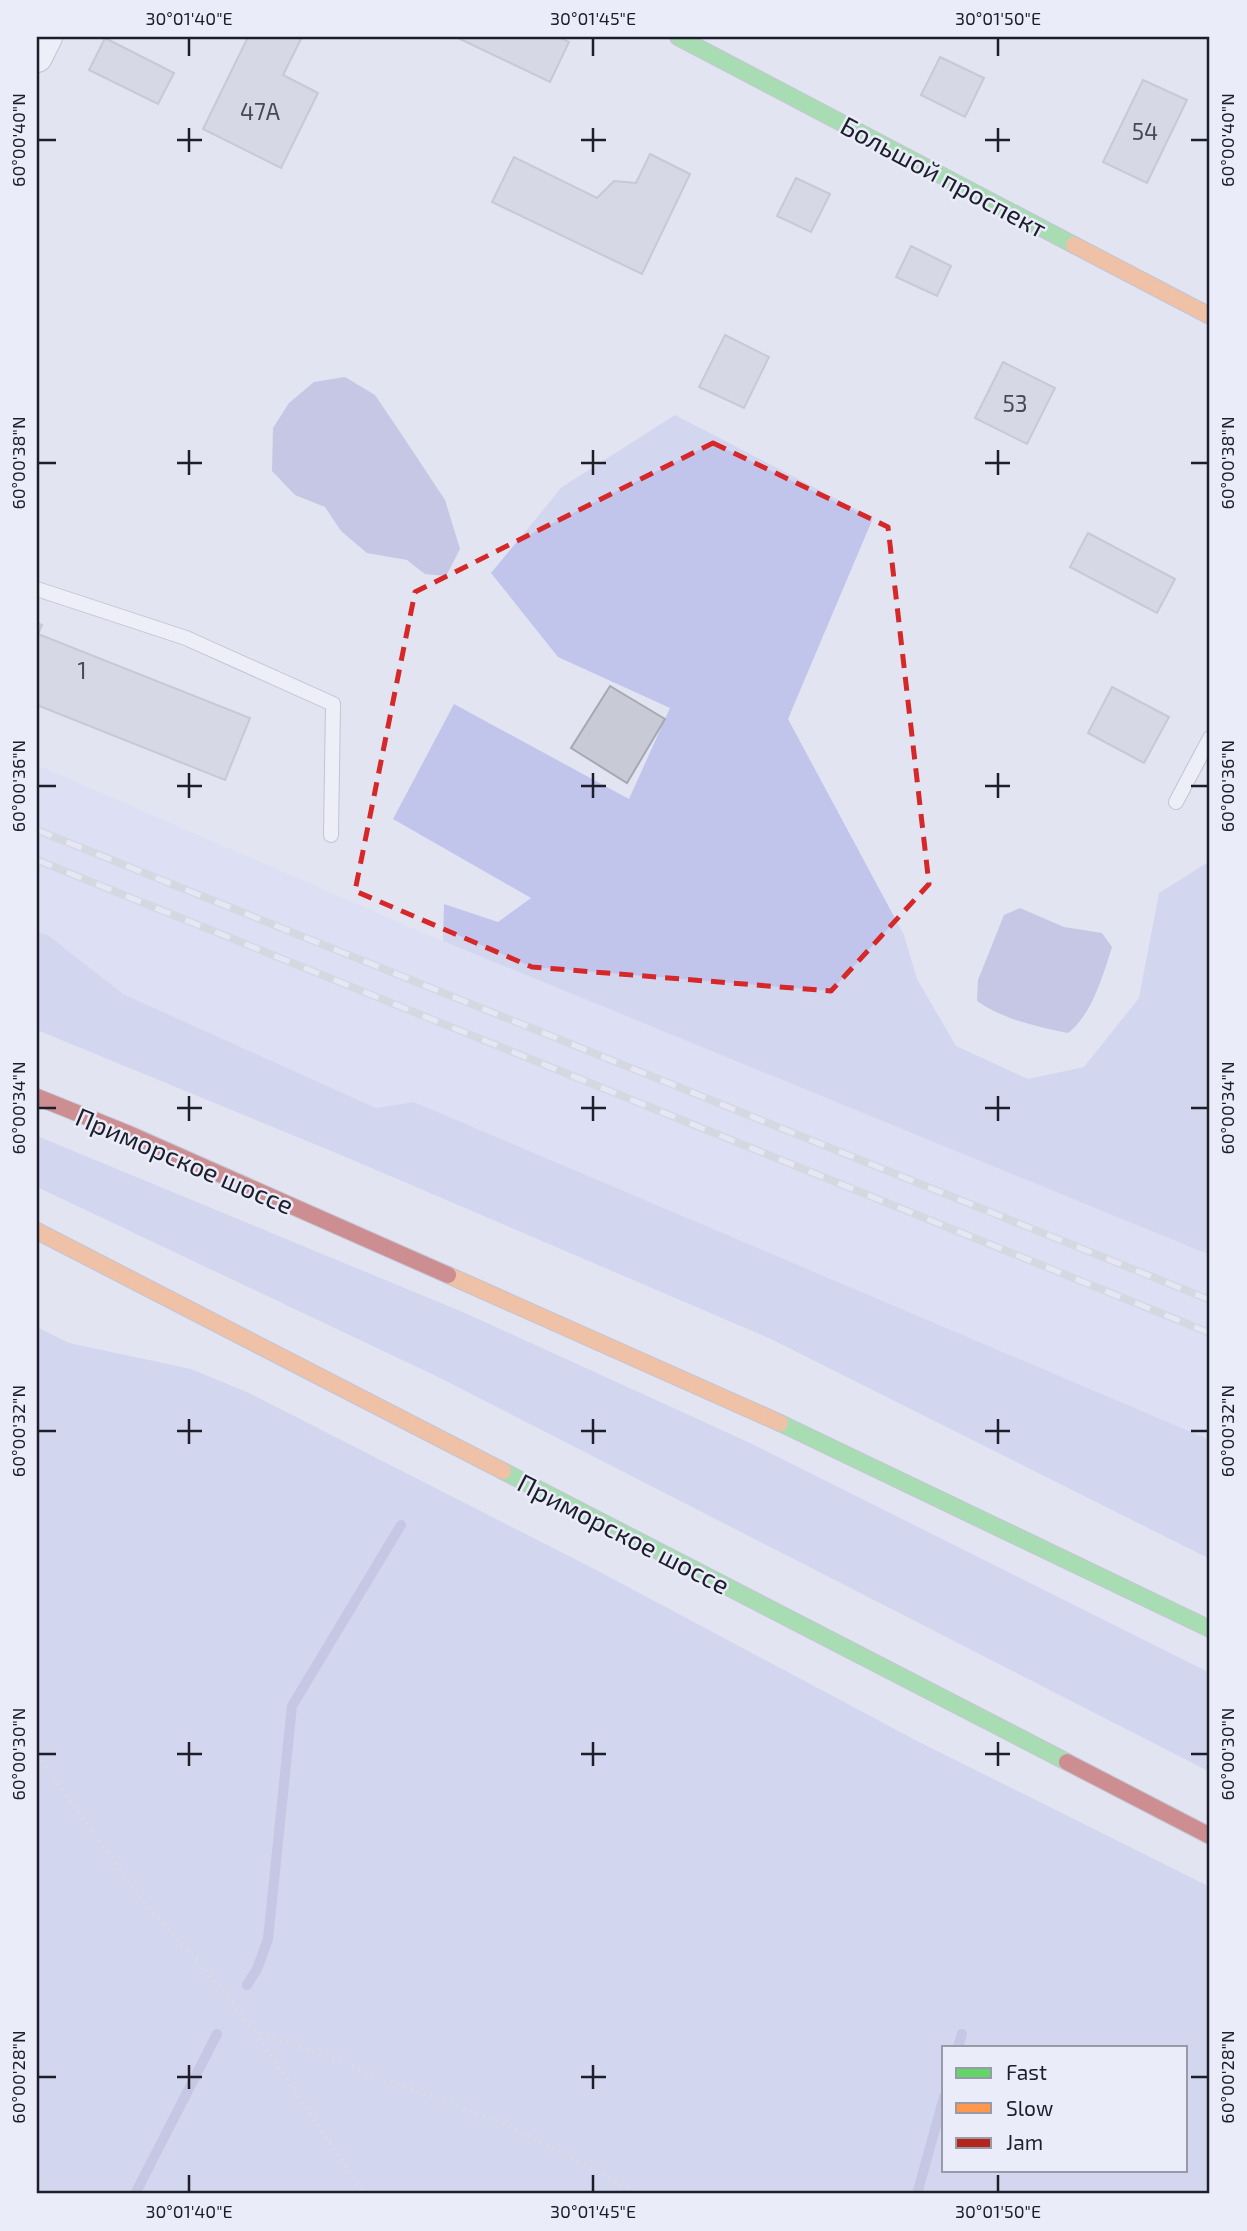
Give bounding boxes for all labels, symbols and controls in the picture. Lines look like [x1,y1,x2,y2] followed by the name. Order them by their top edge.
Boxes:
[145,7,233,29] text: 30°01'40"E
[550,7,636,29] text: 30°01'45"E
[955,7,1041,29] text: 30°01'50"E
[7,93,29,187] text: 60°00'40"N
[1216,93,1238,187] text: 60°00'40"N
[240,97,281,125] house number: 47А
[836,109,1052,243] street label: Большой проспект
[1132,117,1158,145] house number: 54
[1002,389,1028,417] house number: 53
[7,416,29,510] text: 60°00'38"N
[1216,416,1238,510] text: 60°00'38"N
[77,656,87,684] house number: 1
[7,740,29,832] text: 60°00'36"N
[1216,740,1238,832] text: 60°00'36"N
[7,1061,29,1155] text: 60°00'34"N
[1216,1061,1238,1155] text: 60°00'34"N
[71,1100,299,1220] street label: Приморское шоссе
[7,1385,29,1477] text: 60°00'32"N
[1216,1385,1238,1477] text: 60°00'32"N
[513,1466,735,1600] street label: Приморское шоссе
[7,1707,29,1801] text: 60°00'30"N
[1216,1707,1238,1801] text: 60°00'30"N
[7,2030,29,2124] text: 60°00'28"N
[1216,2030,1238,2124] text: 60°00'28"N
[942,2046,1188,2172] legend
[1006,2059,1047,2084] text: Fast
[1006,2095,1053,2120] text: Slow
[1006,2129,1043,2154] text: Jam
[145,2200,233,2222] text: 30°01'40"E
[550,2200,636,2222] text: 30°01'45"E
[955,2200,1041,2222] text: 30°01'50"E

